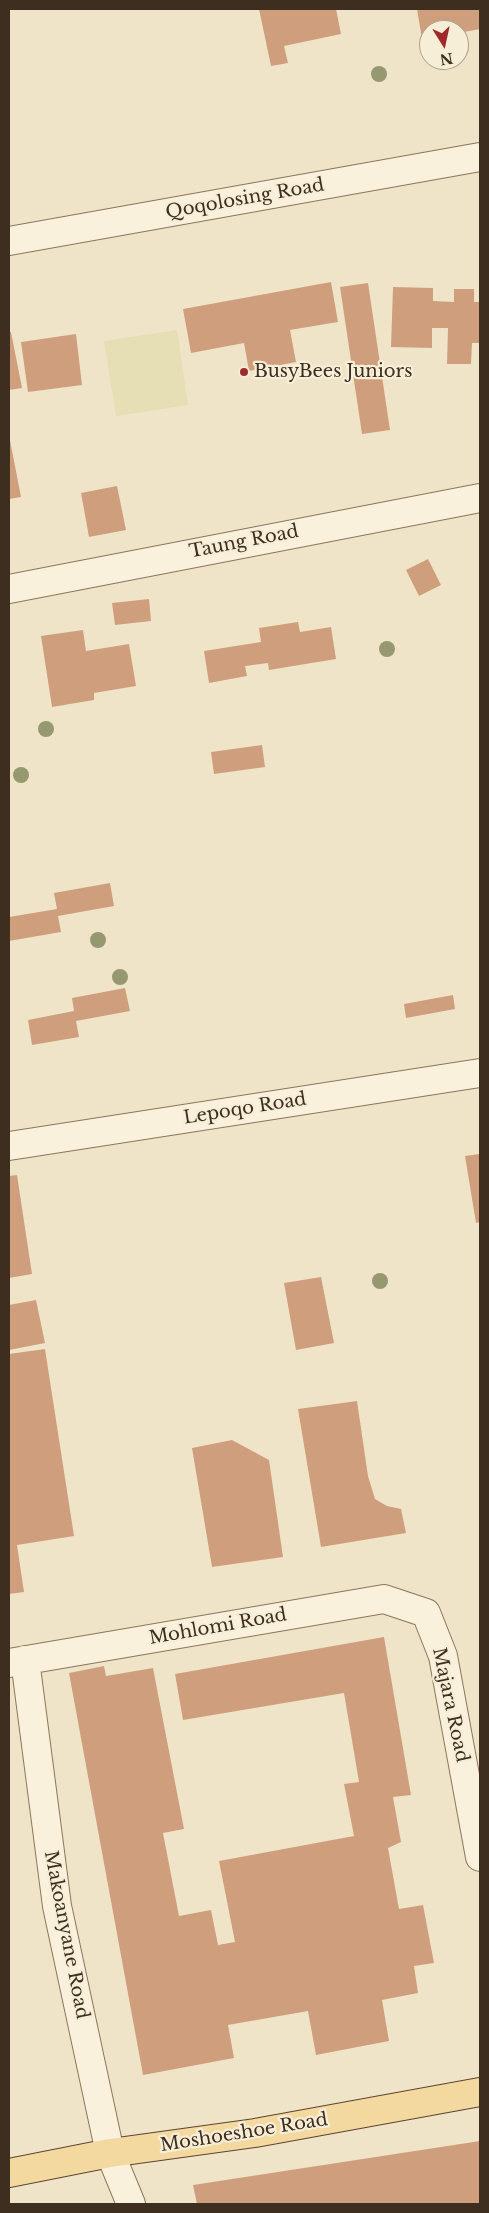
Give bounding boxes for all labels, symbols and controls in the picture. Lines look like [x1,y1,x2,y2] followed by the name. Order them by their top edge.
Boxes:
[419,20,469,70] north arrow
[438,49,454,69] text: N
[164,174,326,224] street label: Qoqolosing Road
[254,361,412,383] place label: BusyBees Juniors
[238,366,250,378] marker: BusyBees Juniors
[188,521,300,563] street label: Taung Road
[182,1089,308,1129] street label: Lepoqo Road
[147,1604,289,1650] street label: Mohlomi Road
[427,1646,473,1764] street label: Majara Road
[39,1849,93,2021] street label: Makoanyane Road
[159,2109,329,2157] street label: Moshoeshoe Road

